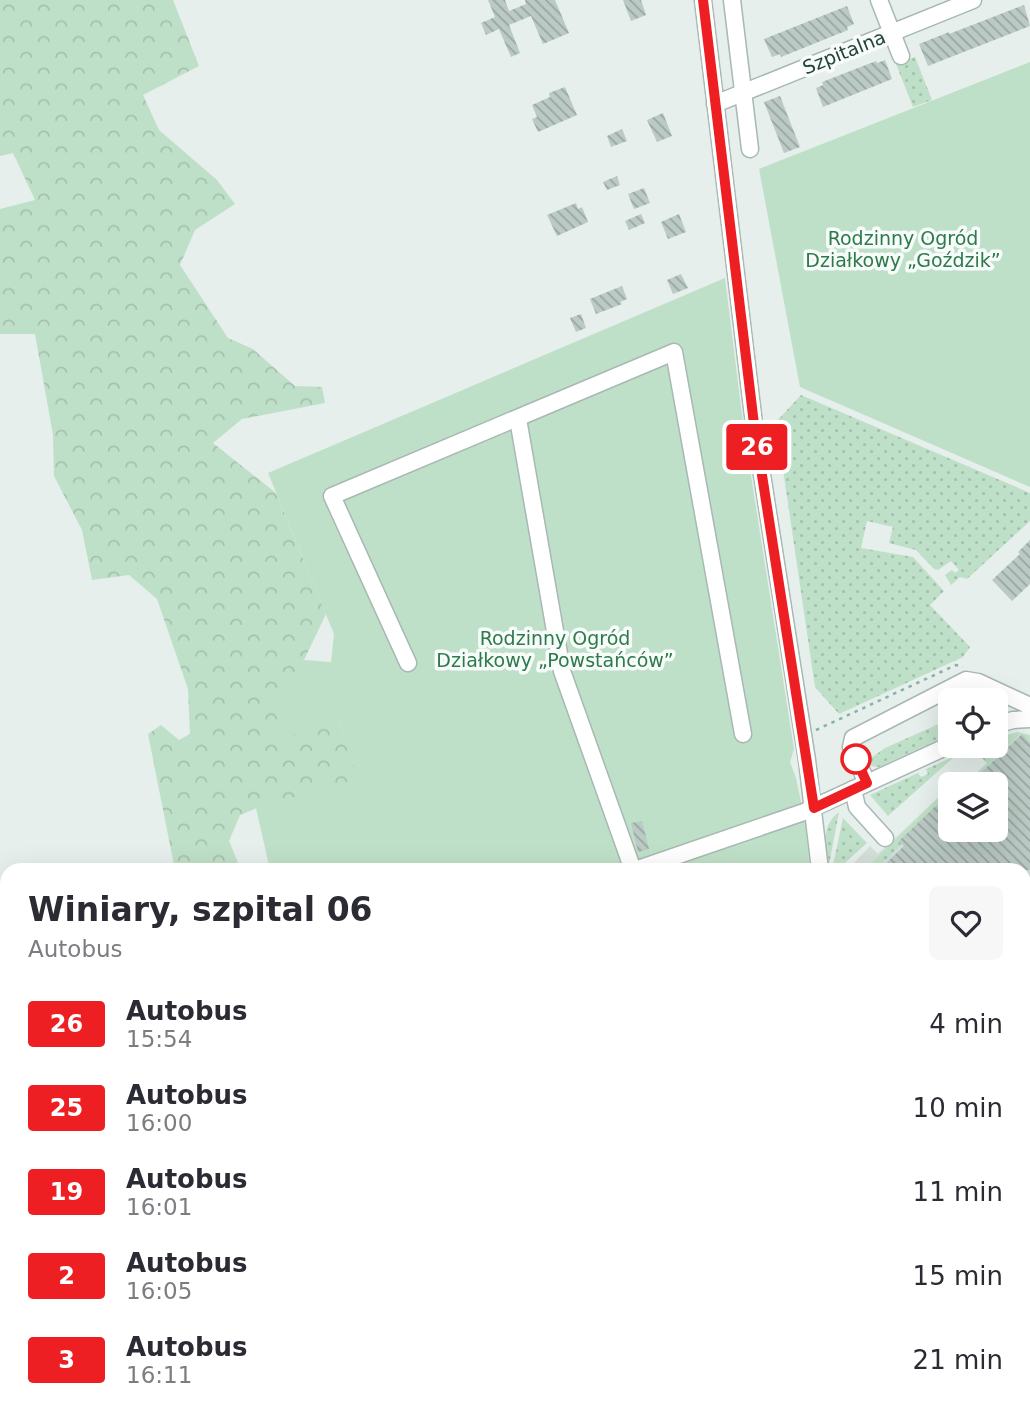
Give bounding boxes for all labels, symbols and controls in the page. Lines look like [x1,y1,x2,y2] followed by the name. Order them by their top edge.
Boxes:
[799,25,889,79] street label: Szpitalna
[805,227,1001,271] park label: Rodzinny Ogród Działkowy „Goździk”
[726,424,788,470] line badge: 26
[740,433,774,461] text: 26
[436,627,674,671] park label: Rodzinny Ogród Działkowy „Powstańców”
[938,688,1008,842] map controls
[938,688,1008,758] button: locate
[841,744,871,774] unlabelled marker
[938,772,1008,842] button: layers
[929,886,1003,960] button: heart
[28,890,373,929] text: Winiary, szpital 06
[28,936,123,962] text: Autobus
[126,996,248,1026] text: Autobus
[929,1009,1003,1039] text: 4 min
[50,1010,83,1038] text: 26
[126,1026,192,1052] text: 15:54
[126,1080,248,1110] text: Autobus
[913,1093,1003,1123] text: 10 min
[50,1094,83,1122] text: 25
[126,1110,192,1136] text: 16:00
[126,1164,248,1194] text: Autobus
[913,1177,1003,1207] text: 11 min
[50,1178,83,1206] text: 19
[126,1194,192,1220] text: 16:01
[126,1248,248,1278] text: Autobus
[913,1261,1003,1291] text: 15 min
[58,1262,75,1290] text: 2
[126,1278,192,1304] text: 16:05
[126,1332,248,1362] text: Autobus
[913,1345,1003,1375] text: 21 min
[58,1346,75,1374] text: 3
[126,1362,192,1388] text: 16:11

